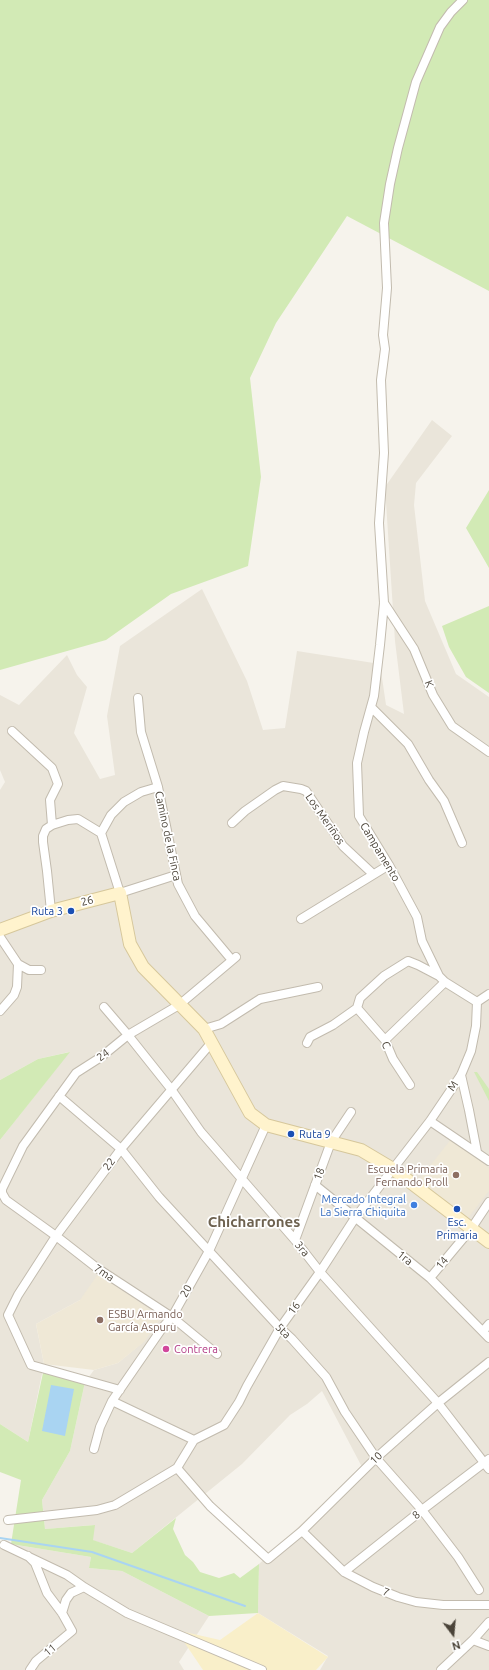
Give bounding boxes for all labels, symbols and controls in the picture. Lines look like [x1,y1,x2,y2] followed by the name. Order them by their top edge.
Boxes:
[422,679,436,689] street label: K
[152,790,184,882] street label: Camino de la Finca
[303,791,347,847] street label: Los Meriños
[357,820,403,884] street label: Campamento
[79,893,95,909] street label: 26
[31,904,63,918] place label: Ruta 3
[66,906,76,916] marker: Ruta 3
[379,1039,393,1051] street label: C
[94,1046,112,1064] street label: 24
[445,1078,461,1094] street label: M
[299,1127,331,1141] place label: Ruta 9
[286,1129,296,1139] marker: Ruta 9
[100,1155,118,1173] street label: 22
[367,1162,448,1188] place label: Escuela Primaria Fernando Proll
[311,1166,327,1182] street label: 18
[451,1170,461,1180] marker: Escuela Primaria Fernando Proll
[320,1192,406,1218] place label: Mercado Integral La Sierra Chiquita
[409,1200,419,1210] marker: Mercado Integral La Sierra Chiquita
[452,1204,462,1214] marker: Esc. Primaria
[208,1213,300,1231] district label: Chicharrones
[436,1215,478,1241] place label: Esc. Primaria
[292,1239,312,1259] street label: 3ra
[395,1248,415,1268] street label: 1ra
[433,1254,451,1272] street label: 14
[91,1262,117,1284] street label: 7ma
[177,1282,195,1300] street label: 20
[285,1299,303,1317] street label: 16
[108,1307,183,1333] place label: ESBU Armando García Aspuru
[95,1315,105,1325] marker: ESBU Armando García Aspuru
[273,1321,293,1341] street label: 5ta
[174,1342,218,1356] place label: Contrera
[161,1344,171,1354] marker: Contrera
[367,1449,385,1467] street label: 10
[409,1508,423,1522] street label: 8
[381,1585,391,1599] street label: 7
[433,1614,473,1654] north arrow
[451,1639,462,1652] text: N
[41,1641,59,1659] street label: 11

